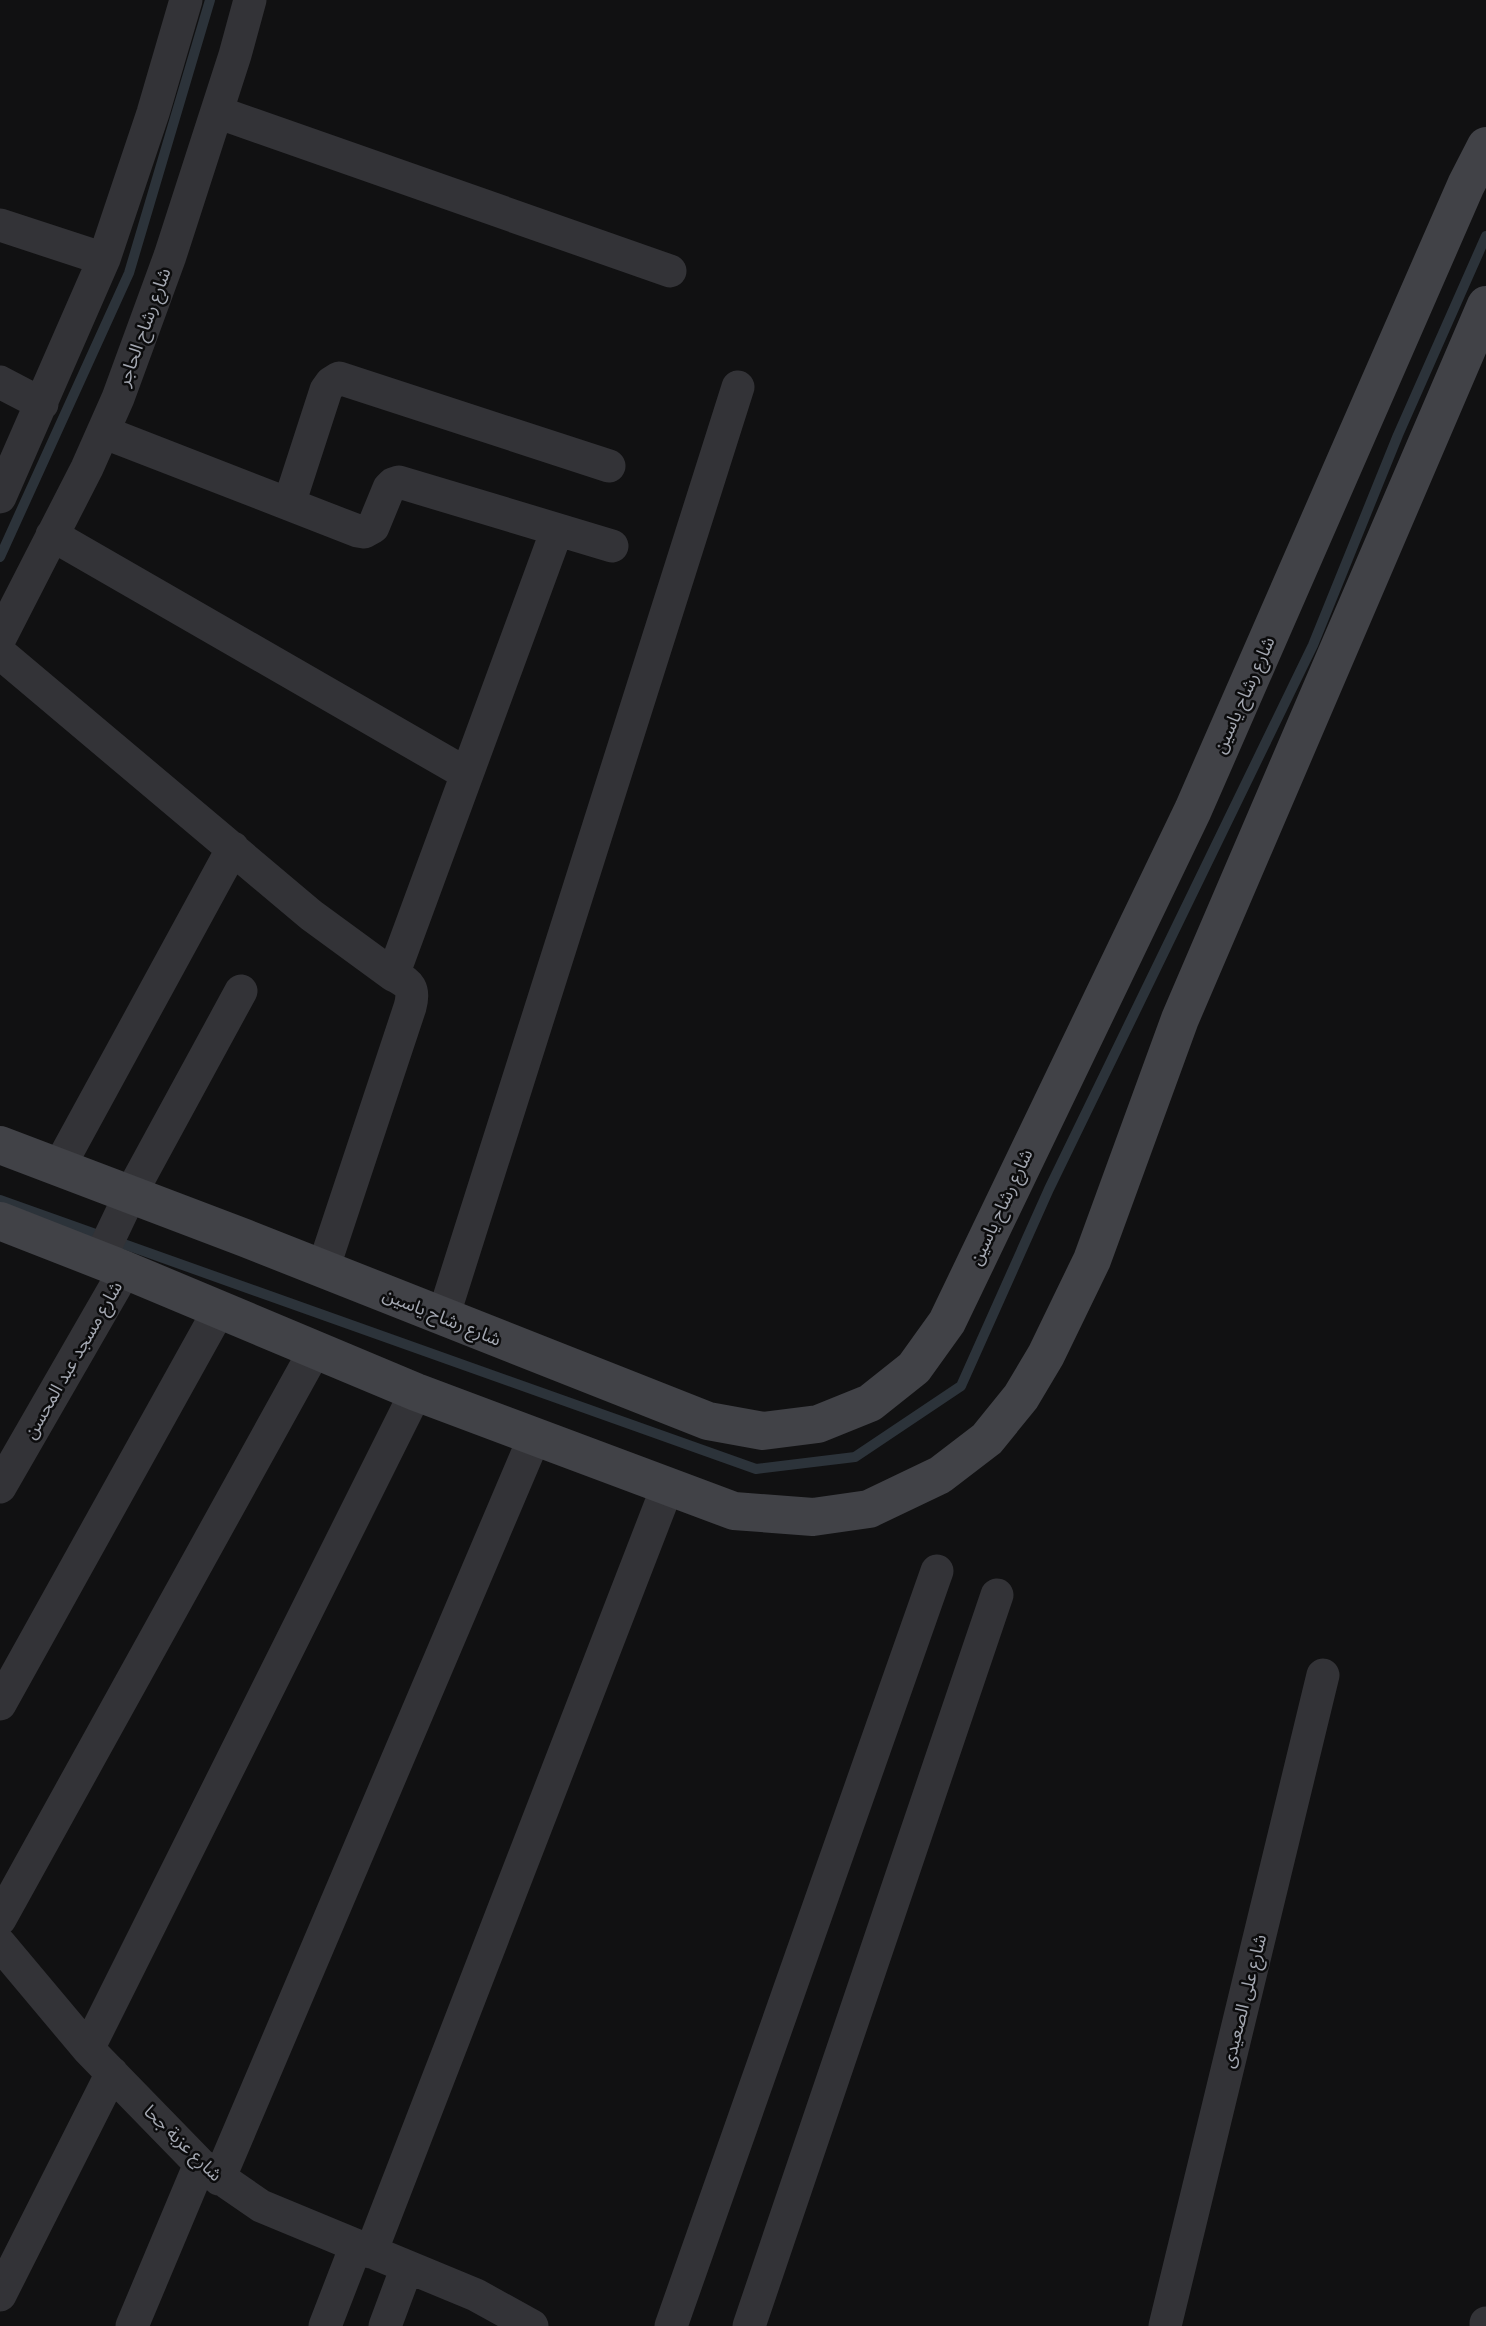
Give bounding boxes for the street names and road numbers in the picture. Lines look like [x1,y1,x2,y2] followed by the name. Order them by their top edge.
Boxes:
[112,265,178,391] street label: شارع رشاح الحاجر
[1208,633,1282,758] street label: شارع رشاح ياسين
[965,1145,1040,1270] street label: شارع رشاح ياسين
[19,1277,130,1444] street label: شارع مسجد عبد المحسن
[379,1283,504,1353] street label: شارع رشاح ياسين
[1217,1932,1274,2071] street label: شارع على الصعيدى
[137,2100,227,2188] street label: شارع عزبة جحا

